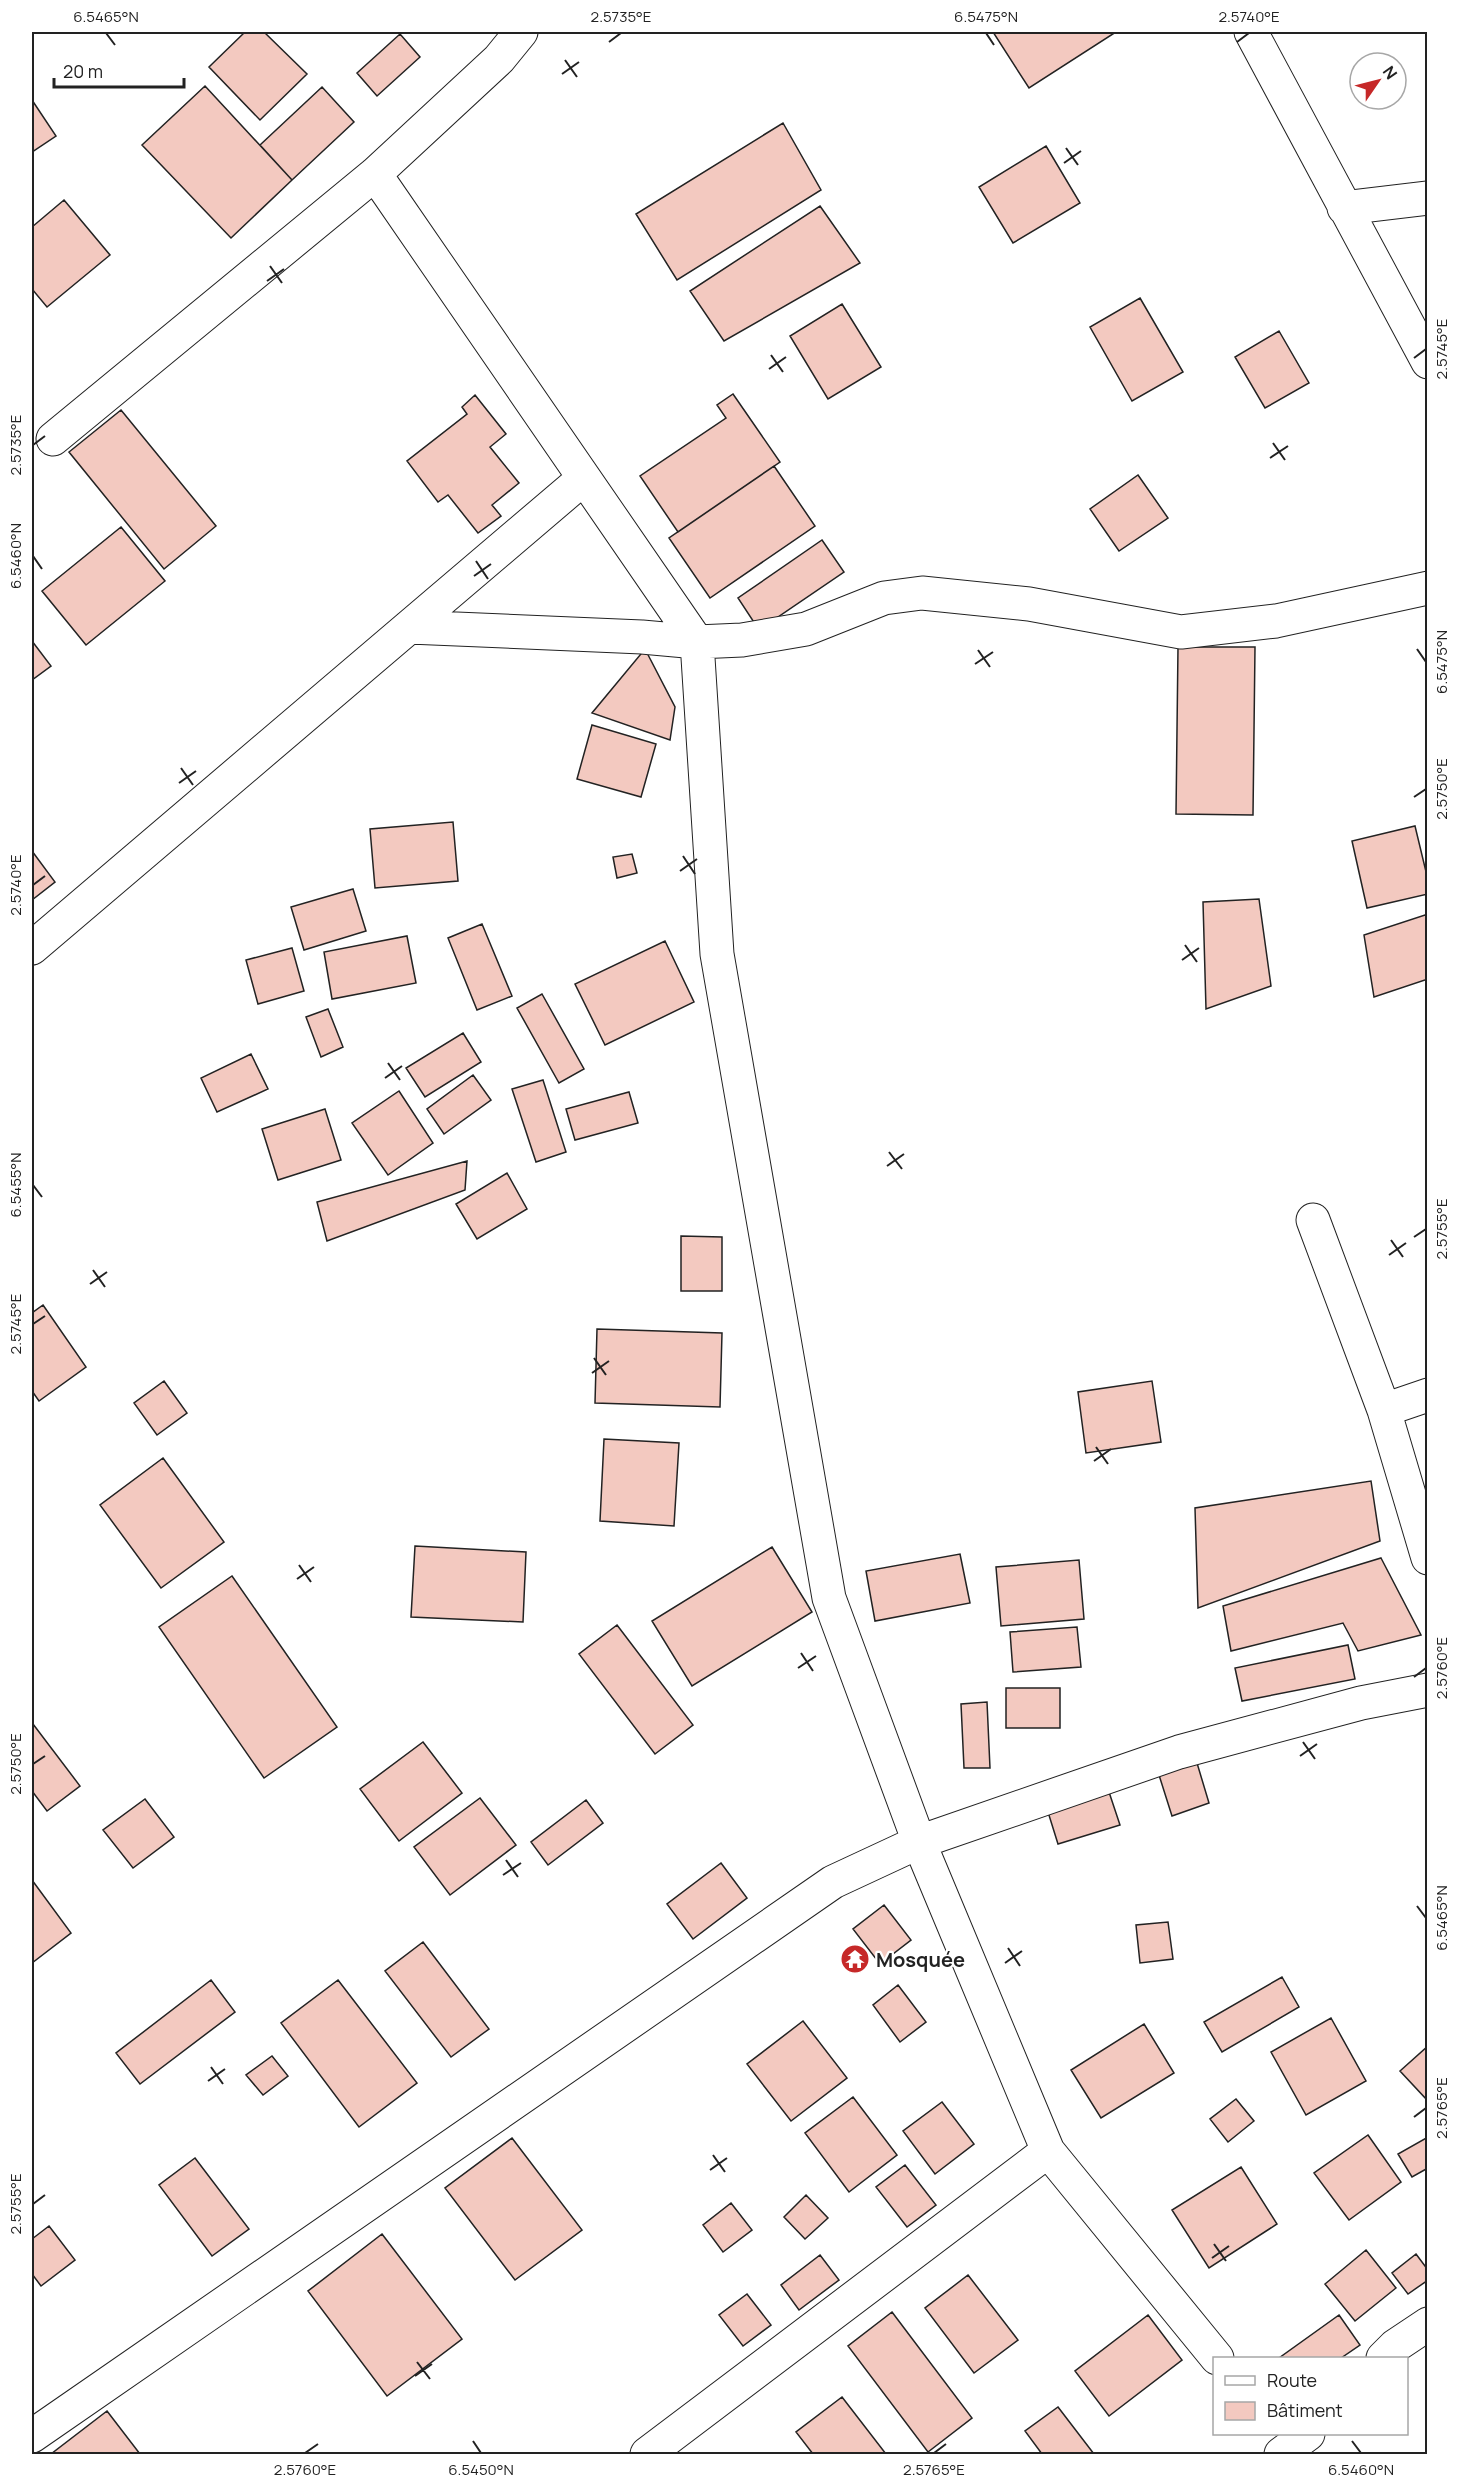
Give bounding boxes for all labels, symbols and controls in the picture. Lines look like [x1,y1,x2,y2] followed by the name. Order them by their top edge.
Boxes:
[73,6,139,27] text: 6.5465°N
[591,6,651,27] text: 2.5735°E
[954,6,1018,27] text: 6.5475°N
[1218,6,1280,27] text: 2.5740°E
[54,51,184,89] scale bar
[1348,51,1408,111] north arrow
[63,59,103,83] text: 20 m
[1378,61,1403,83] text: N
[1431,319,1452,379] text: 2.5745°E
[5,415,26,475] text: 2.5735°E
[5,523,26,589] text: 6.5460°N
[1431,630,1452,694] text: 6.5475°N
[1431,758,1452,820] text: 2.5750°E
[5,854,26,916] text: 2.5740°E
[5,1153,26,1217] text: 6.5455°N
[1431,1198,1452,1260] text: 2.5755°E
[5,1294,26,1354] text: 2.5745°E
[1431,1637,1452,1699] text: 2.5760°E
[5,1733,26,1795] text: 2.5750°E
[1431,1885,1452,1951] text: 6.5465°N
[839,1943,871,1975] temple icon: Mosquée
[876,1946,965,1973] place label: Mosquée
[1431,2077,1452,2139] text: 2.5765°E
[5,2173,26,2235] text: 2.5755°E
[1213,2357,1408,2435] legend
[1267,2368,1317,2392] text: Route
[1267,2398,1343,2422] text: Bâtiment
[274,2459,336,2480] text: 2.5760°E
[448,2459,514,2480] text: 6.5450°N
[903,2459,965,2480] text: 2.5765°E
[1328,2459,1394,2480] text: 6.5460°N

